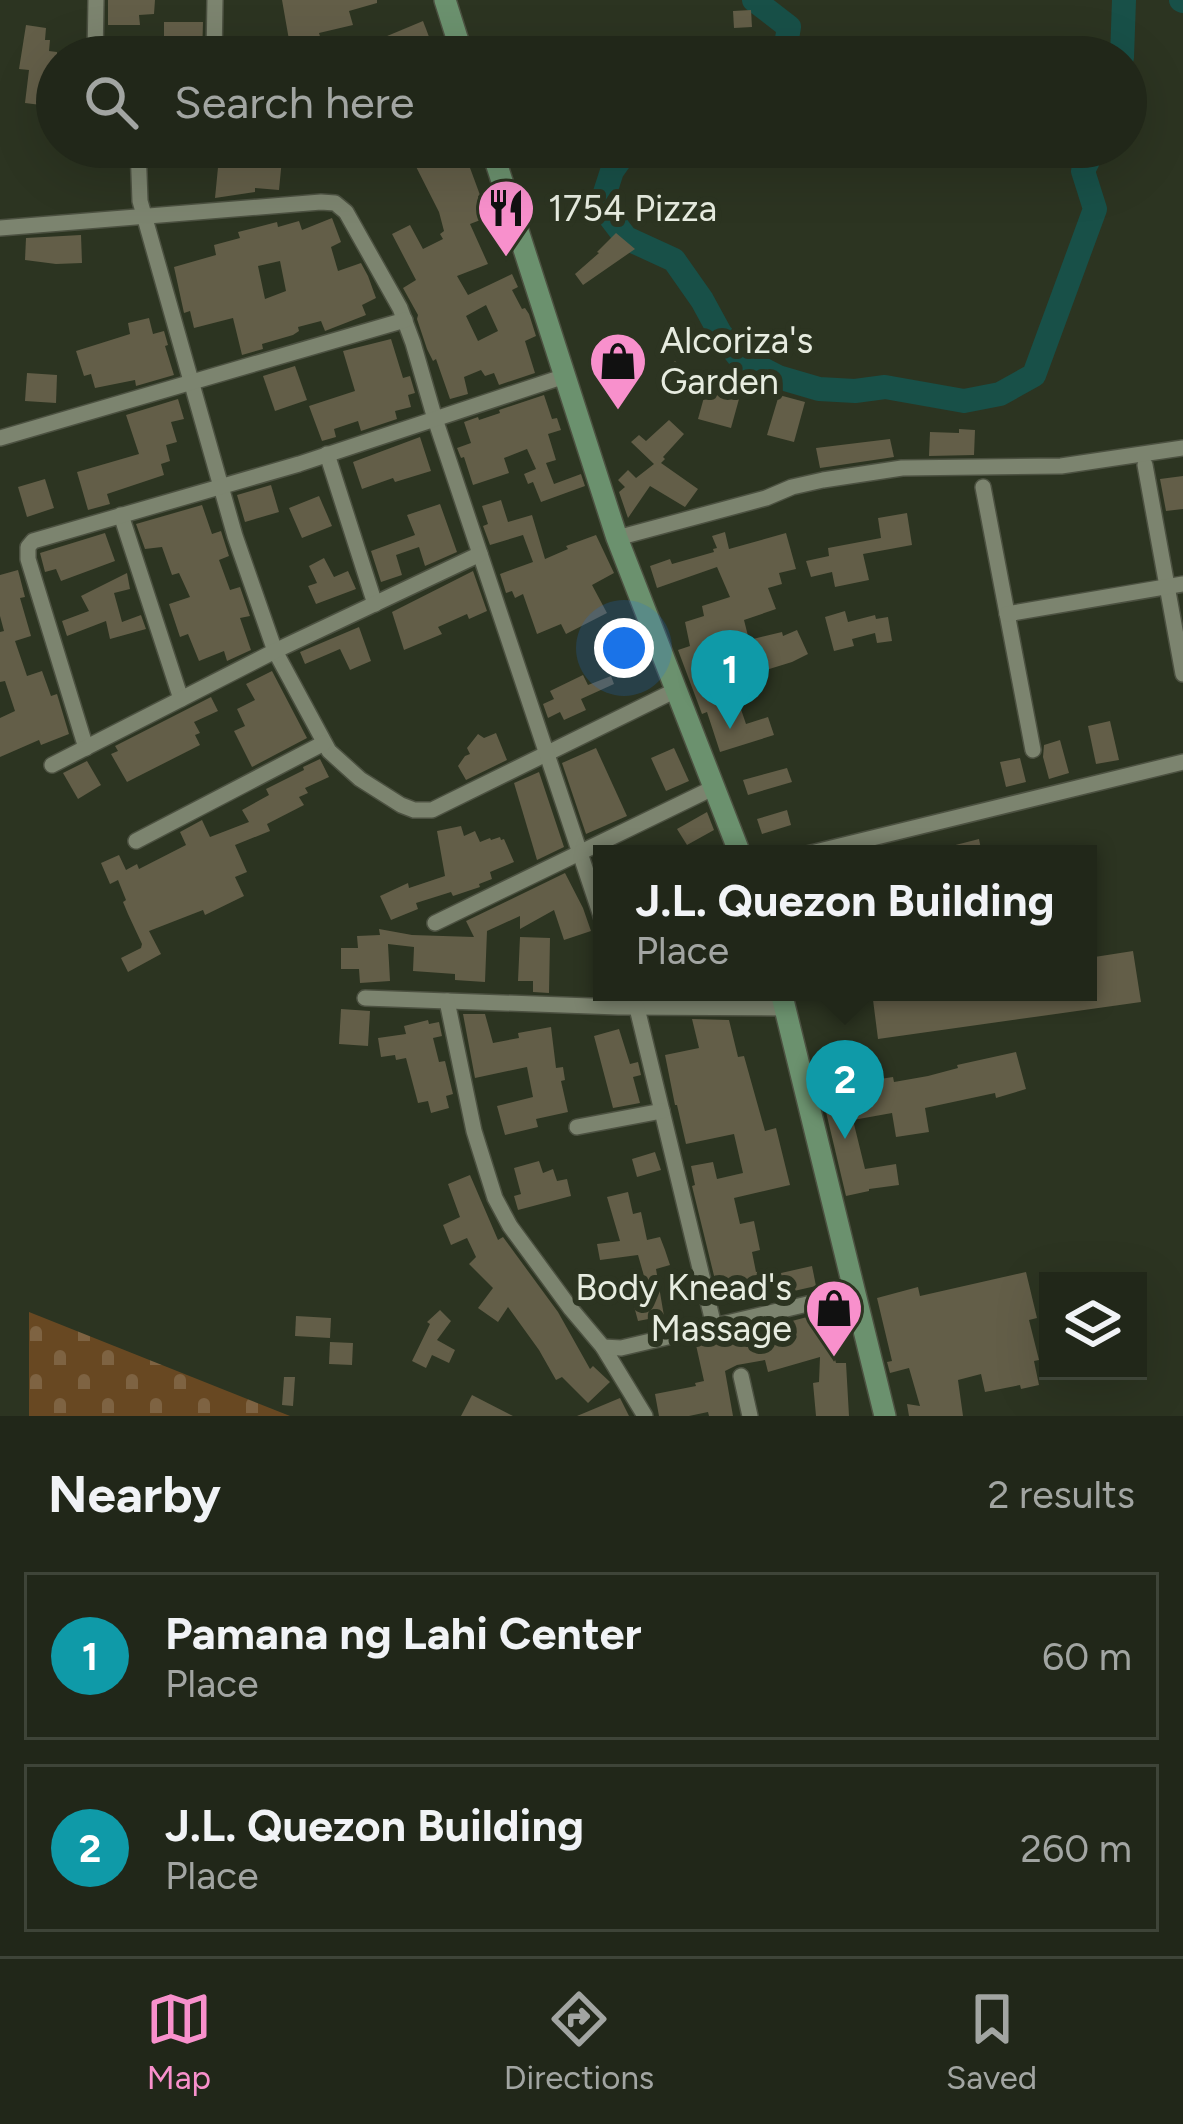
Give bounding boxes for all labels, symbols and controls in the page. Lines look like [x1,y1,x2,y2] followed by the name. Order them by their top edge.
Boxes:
[36,36,1147,168] search box
[78,69,144,135] icon: search
[174,75,414,129] text: Search here
[475,177,537,259] restaurant icon: 1754 Pizza
[548,187,717,230] place label: 1754 Pizza
[660,319,813,403] place label: Alcoriza's Garden
[587,330,649,412] shop icon: Alcoriza's Garden
[594,618,654,678] your location
[691,630,769,729] pin: 1
[593,845,1097,1001] popup
[635,873,1055,927] text: J.L. Quezon Building
[635,927,729,974] text: Place
[806,1040,884,1139] pin: 2
[575,1266,792,1350] place label: Body Knead's Massage
[1039,1272,1147,1380] map controls
[1039,1272,1147,1380] button: layers
[803,1277,865,1359] shop icon: Body Knead's Massage
[48,1464,221,1525] text: Nearby
[988,1471,1135,1518] text: 2 results
[165,1606,642,1660] text: Pamana ng Lahi Center
[82,1633,98,1680] text: 1
[1042,1633,1132,1680] text: 60 m
[165,1660,258,1707] text: Place
[165,1798,584,1852] text: J.L. Quezon Building
[79,1825,101,1872] text: 2
[1020,1825,1132,1872] text: 260 m
[165,1852,258,1899] text: Place
[146,1986,212,2097] tab: Map
[504,1986,654,2097] tab: Directions
[946,1986,1037,2097] tab: Saved

